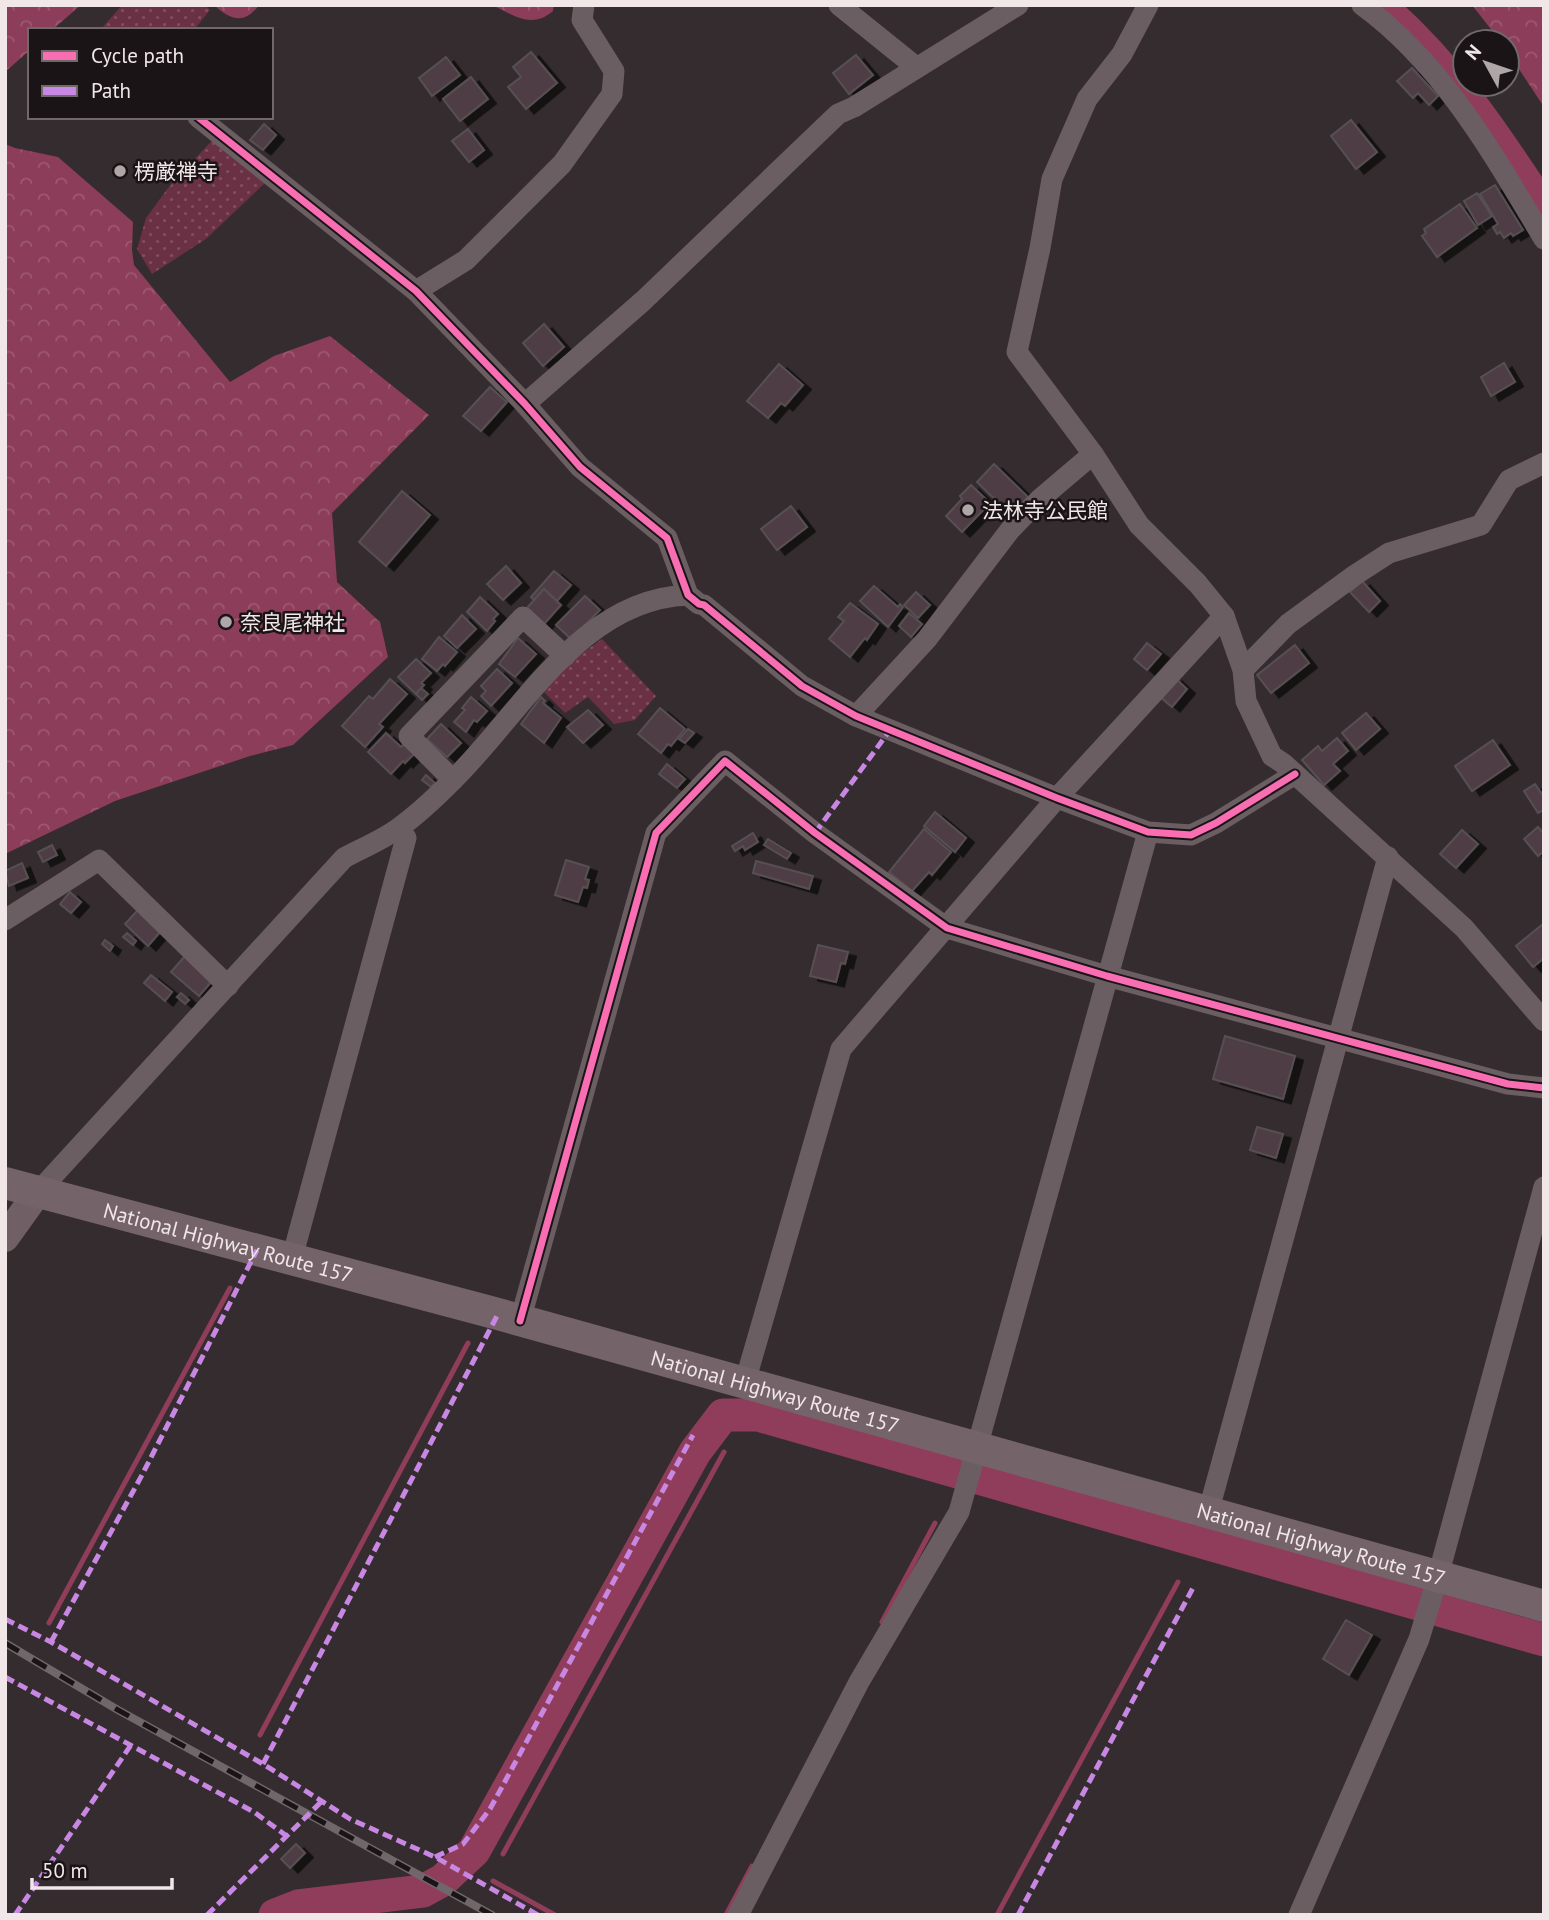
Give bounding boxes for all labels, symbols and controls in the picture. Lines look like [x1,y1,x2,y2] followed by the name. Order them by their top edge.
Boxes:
[28,28,273,119] legend
[1451,28,1521,98] north arrow
[1460,40,1486,65] text: N
[91,42,184,69] text: Cycle path
[91,77,131,104] text: Path
[134,158,218,185] place label: 楞厳禅寺
[112,163,128,179] marker: 楞厳禅寺
[982,497,1108,524] place label: 法林寺公民館
[960,502,976,518] marker: 法林寺公民館
[240,609,345,636] place label: 奈良尾神社
[218,614,234,630] marker: 奈良尾神社
[101,1196,356,1288] street label: National Highway Route 157
[648,1344,903,1439] street label: National Highway Route 157
[1194,1496,1449,1591] street label: National Highway Route 157
[32,1846,172,1890] scale bar
[42,1857,88,1884] text: 50 m

